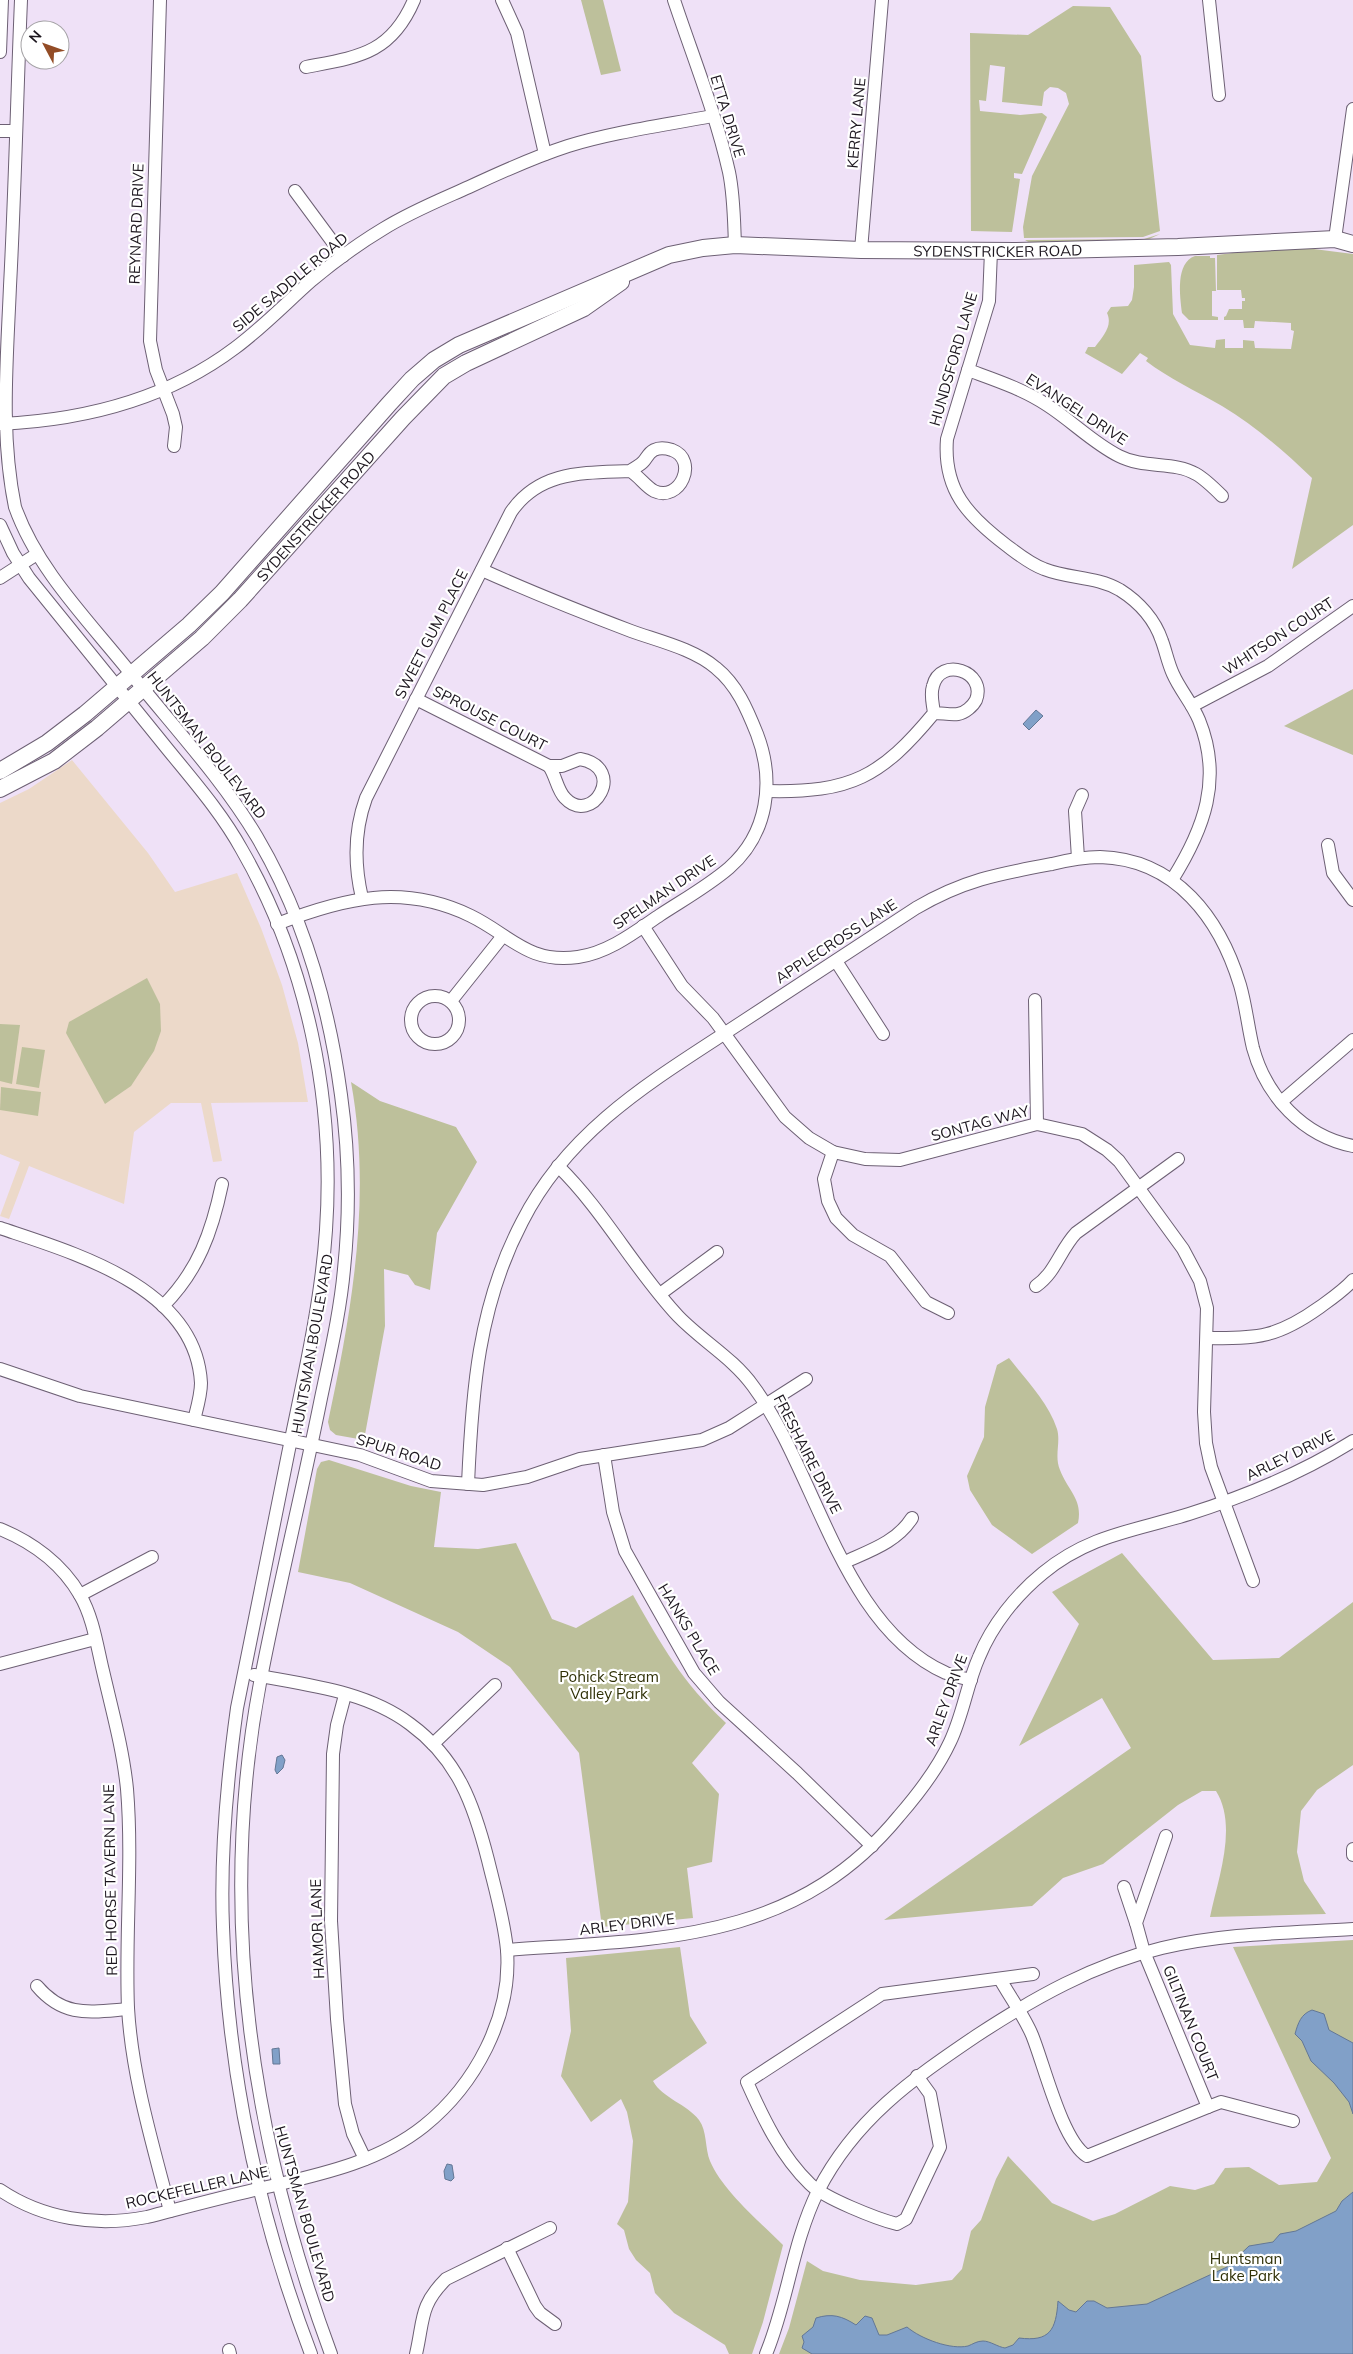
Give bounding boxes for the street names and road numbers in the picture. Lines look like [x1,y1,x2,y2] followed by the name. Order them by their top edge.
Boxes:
[706,72,750,160] street label: ETTA DRIVE
[843,77,869,169] street label: KERRY LANE
[124,163,148,285] street label: REYNARD DRIVE
[228,228,352,336] street label: SIDE SADDLE ROAD
[913,240,1083,261] street label: SYDENSTRICKER ROAD
[925,290,981,428] street label: HUNDSFORD LANE
[1023,369,1131,449] street label: EVANGEL DRIVE
[252,447,379,585] street label: SYDENSTRICKER ROAD
[390,566,472,702] street label: SWEET GUM PLACE
[1219,593,1337,679] street label: WHITSON COURT
[143,667,271,823] street label: HUNTSMAN BOULEVARD
[430,681,550,755] street label: SPROUSE COURT
[609,851,719,933] street label: SPELMAN DRIVE
[772,894,901,987] street label: APPLECROSS LANE
[929,1101,1032,1145] street label: SONTAG WAY
[287,1252,337,1436] street label: HUNTSMAN BOULEVARD
[770,1391,846,1517] street label: FRESHAIRE DRIVE
[1243,1425,1337,1485] street label: ARLEY DRIVE
[354,1429,444,1475] street label: SPUR ROAD
[654,1580,724,1678] street label: HANKS PLACE
[921,1651,971,1748] street label: ARLEY DRIVE
[99,1784,121,1976] street label: RED HORSE TAVERN LANE
[306,1878,328,1979] street label: HAMOR LANE
[578,1909,676,1939] street label: ARLEY DRIVE
[1159,1962,1223,2084] street label: GILTINAN COURT
[271,2124,339,2304] street label: HUNTSMAN BOULEVARD
[124,2161,270,2213] street label: ROCKEFELLER LANE

